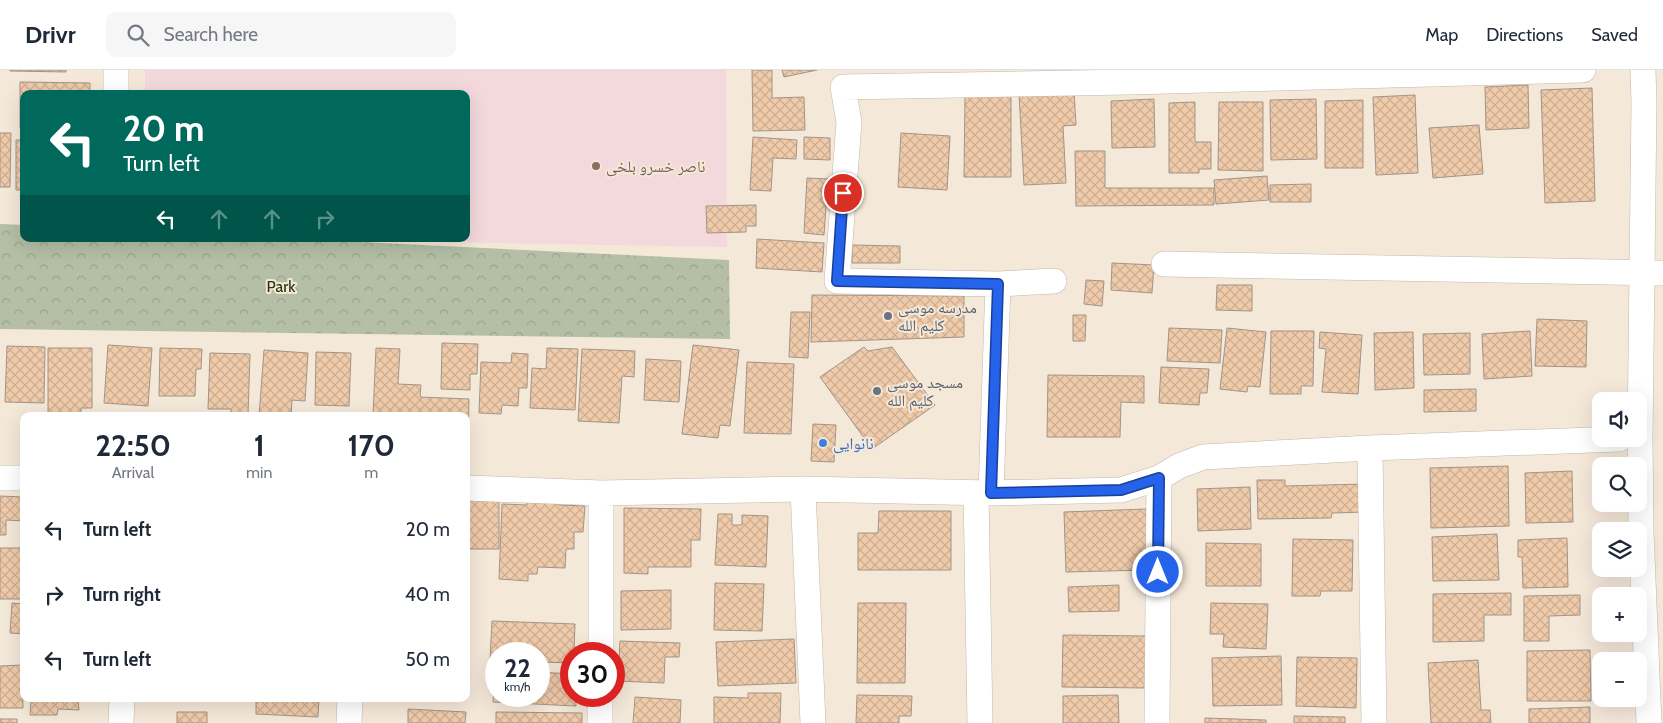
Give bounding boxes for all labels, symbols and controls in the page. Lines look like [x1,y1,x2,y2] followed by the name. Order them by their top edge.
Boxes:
[106,12,456,57] search box
[25,20,76,49] text: Drivr
[124,21,152,49] icon: search
[164,23,258,46] text: Search here
[1425,24,1458,46] text: Map
[1486,24,1563,46] text: Directions
[1591,24,1638,46] text: Saved
[123,107,205,150] text: 20 m
[40,110,105,175] icon: left
[123,150,200,177] text: Turn left
[606,157,705,177] place label: ناصر خسرو بلخی
[590,160,602,172] marker: ناصر خسرو بلخی
[822,172,864,214] pin
[829,179,857,207] icon: arrive
[152,205,180,233] icon: left
[205,205,233,233] icon: ahead
[258,205,286,233] icon: ahead
[311,205,339,233] icon: right
[267,277,296,296] park label: Park
[898,298,977,336] place label: مدرسه موسی کلیم الله
[882,310,894,322] marker: مدرسه موسی کلیم الله
[887,373,963,411] place label: مسجد موسی کلیم الله
[871,385,883,397] marker: مسجد موسی کلیم الله
[1592,392,1647,707] map controls
[1592,392,1647,447] button: sound
[95,427,171,464] text: 22:50
[254,427,265,464] text: 1
[348,427,395,464] text: 170
[833,434,874,454] place label: نانوایی
[817,437,829,449] marker: نانوایی
[1592,457,1647,512] button: search
[112,463,154,482] text: Arrival
[246,463,272,482] text: min
[364,463,378,482] text: m
[40,516,68,544] icon: left
[83,518,151,541] text: Turn left
[406,518,450,541] text: 20 m
[1592,522,1647,577] button: layers
[1131,545,1183,597] position arrow
[40,581,68,609] icon: right
[83,583,161,606] text: Turn right
[405,583,450,606] text: 40 m
[1592,587,1647,642] button: +
[560,642,625,707] speed limit sign: 30
[40,646,68,674] icon: left
[83,648,151,671] text: Turn left
[406,648,450,671] text: 50 m
[1592,652,1647,707] button: −
[504,653,531,683] text: 22
[504,679,531,694] text: km/h

